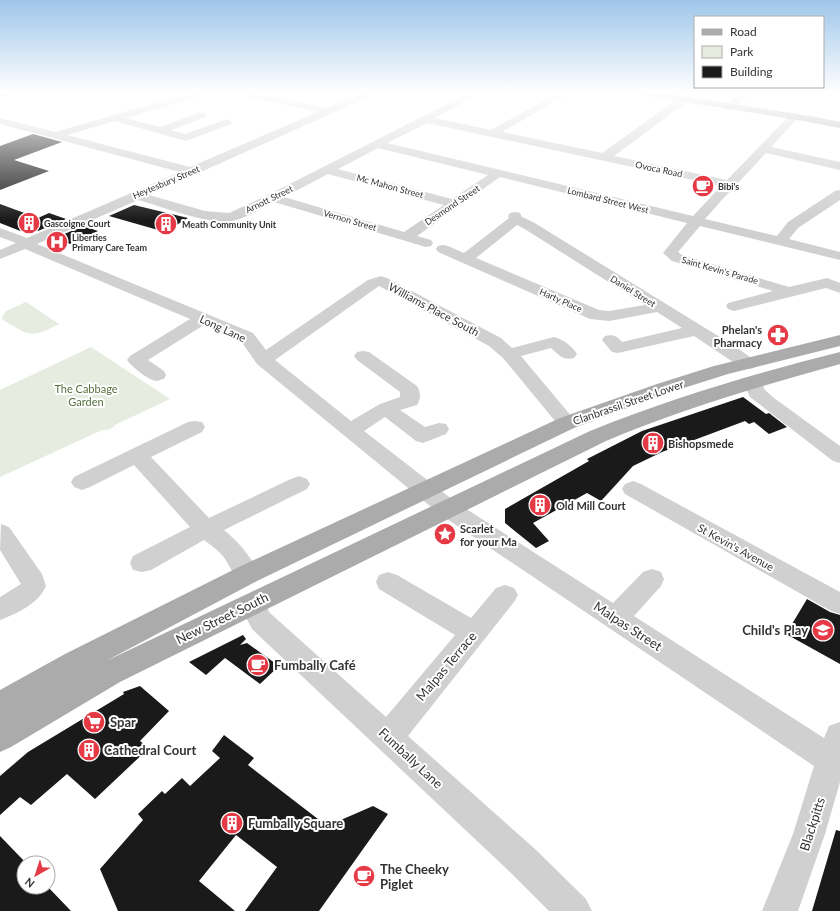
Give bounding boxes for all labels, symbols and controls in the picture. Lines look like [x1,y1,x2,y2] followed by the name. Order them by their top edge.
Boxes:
[694,16,824,88] legend
[730,24,757,39] text: Road
[730,44,754,59] text: Park
[730,64,773,79] text: Building
[634,159,684,179] street label: Ovoca Road
[131,163,202,201] street label: Heytesbury Street
[355,172,425,200] street label: Mc Mahon Street
[690,173,716,199] cafe icon: Bibi's
[718,181,739,192] place label: Bibi's
[243,182,295,215] street label: Arnott Street
[422,182,482,227] street label: Desmond Street
[566,185,651,216] street label: Lombard Street West
[322,207,378,233] street label: Vernon Street
[16,210,42,236] building icon: Gascoigne Court
[153,211,179,237] building icon: Meath Community Unit
[44,218,111,229] place label: Gascoigne Court
[182,219,277,230] place label: Meath Community Unit
[44,229,70,255] hospital icon: Liberties Primary Care Team
[72,232,147,253] place label: Liberties Primary Care Team
[680,254,760,286] street label: Saint Kevin's Parade
[608,273,658,310] street label: Daniel Street
[386,280,482,338] street label: Williams Place South
[538,286,584,314] street label: Harty Place
[198,312,248,344] street label: Long Lane
[765,322,791,348] pharmacy icon: Phelan's Pharmacy
[713,323,762,349] place label: Phelan's Pharmacy
[571,377,685,427] street label: Clanbrassil Street Lower
[54,382,118,408] park label: The Cabbage Garden
[640,430,666,456] building icon: Bishopsmede
[668,437,734,450] place label: Bishopsmede
[527,492,553,518] building icon: Old Mill Court
[556,499,626,512] place label: Old Mill Court
[432,521,458,547] place icon: Scarlet for your Ma
[696,521,777,573] street label: St Kevin's Avenue
[460,522,517,548] place label: Scarlet for your Ma
[173,589,271,647] street label: New Street South
[591,598,665,654] street label: Malpas Street
[810,617,836,643] school or university icon: Child's Play
[742,622,808,638] place label: Child's Play
[412,628,480,704] street label: Malpas Terrace
[245,652,271,678] cafe icon: Fumbally Café
[274,657,356,673] place label: Fumbally Café
[81,709,107,735] supermarket icon: Spar
[110,714,136,730] place label: Spar
[376,724,446,792] street label: Fumbally Lane
[76,737,102,763] building icon: Cathedral Court
[104,742,196,758] place label: Cathedral Court
[796,795,828,853] street label: Blackpitts
[219,810,245,836] building icon: Fumbally Square
[248,815,343,831] place label: Fumbally Square
[16,855,56,895] north arrow
[380,861,449,892] place label: The Cheeky Piglet
[351,863,377,889] cafe icon: The Cheeky Piglet
[22,875,37,891] text: N

